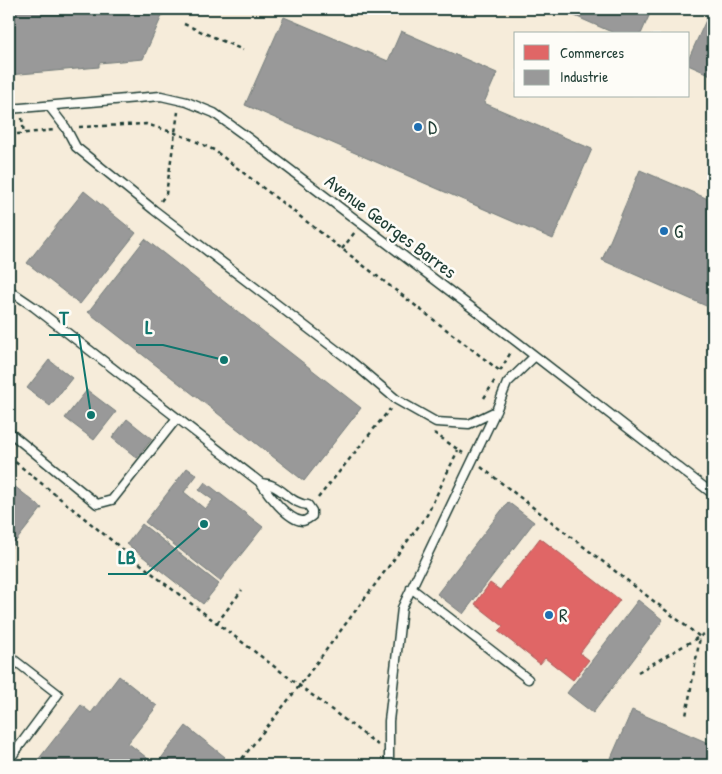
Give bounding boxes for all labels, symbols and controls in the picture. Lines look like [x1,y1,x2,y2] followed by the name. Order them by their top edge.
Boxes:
[514,32,690,98] legend
[560,42,624,63] text: Commerces
[560,66,608,87] text: Industrie
[428,114,437,140] place label: D
[412,121,424,133] marker: D
[320,168,462,284] street label: Avenue Georges Barres
[674,218,683,244] place label: G
[658,225,670,237] marker: G
[49,300,79,335] callout: T
[58,304,69,331] text: T
[136,310,163,345] callout: L
[145,313,153,340] text: L
[108,539,146,574] callout: LB
[118,543,136,570] text: LB
[559,602,568,628] place label: R
[543,609,555,621] marker: R

